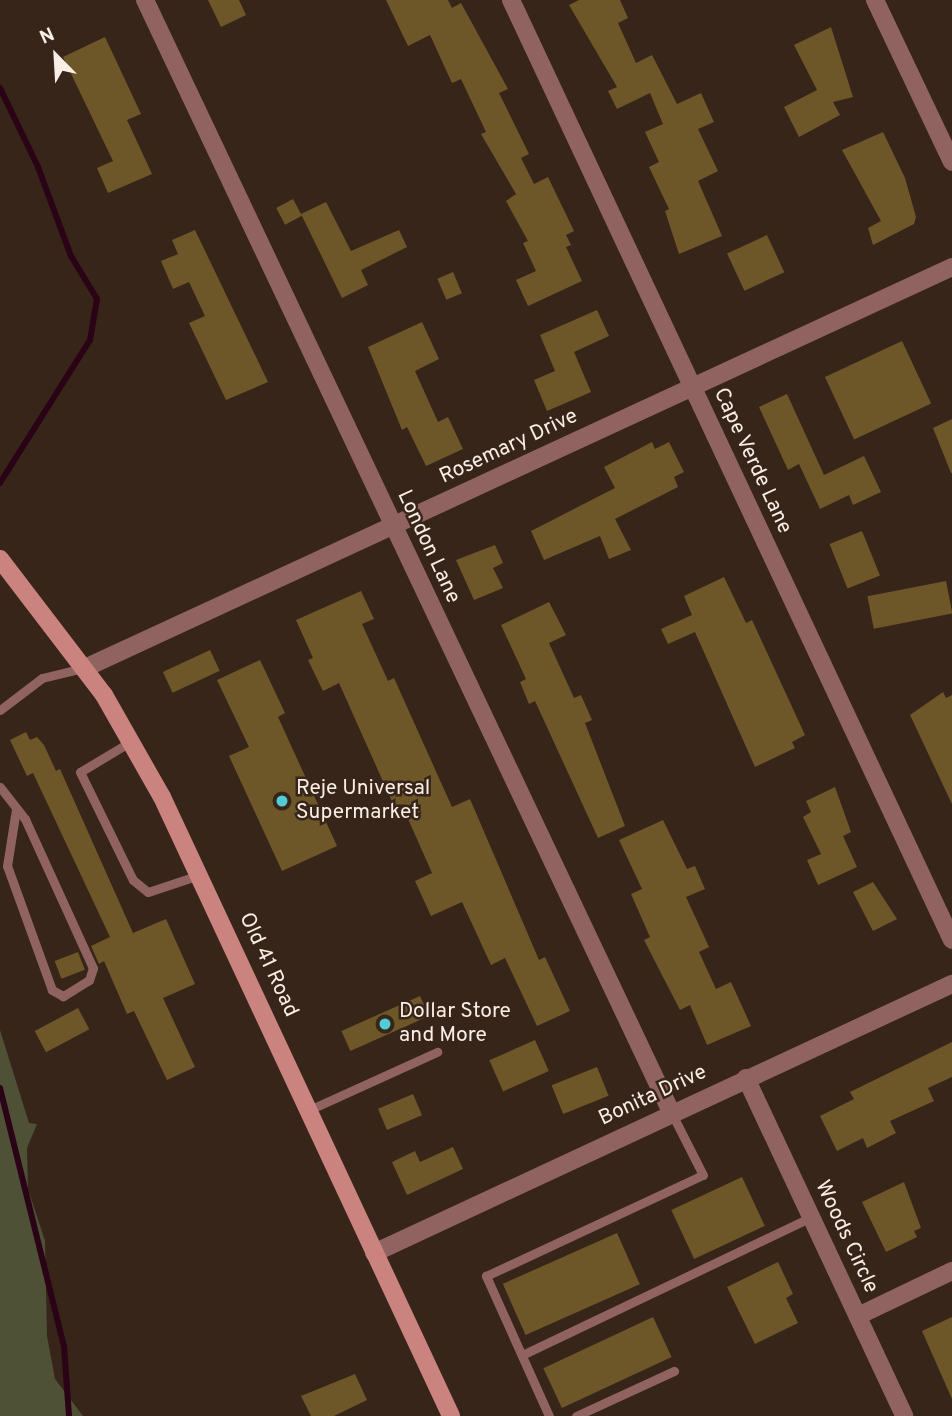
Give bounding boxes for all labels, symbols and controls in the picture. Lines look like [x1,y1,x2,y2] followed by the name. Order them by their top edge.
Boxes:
[21,21,91,91] north arrow
[36,23,59,51] text: N
[707,384,797,538] street label: Cape Verde Lane
[436,404,582,490] street label: Rosemary Drive
[391,486,465,608] street label: London Lane
[296,776,430,826] place label: Reje Universal Supermarket
[274,793,290,809] marker: Reje Universal Supermarket
[233,909,303,1021] street label: Old 41 Road
[399,999,511,1049] place label: Dollar Store and More
[377,1016,393,1032] marker: Dollar Store and More
[595,1060,711,1132] street label: Bonita Drive
[809,1176,883,1298] street label: Woods Circle

